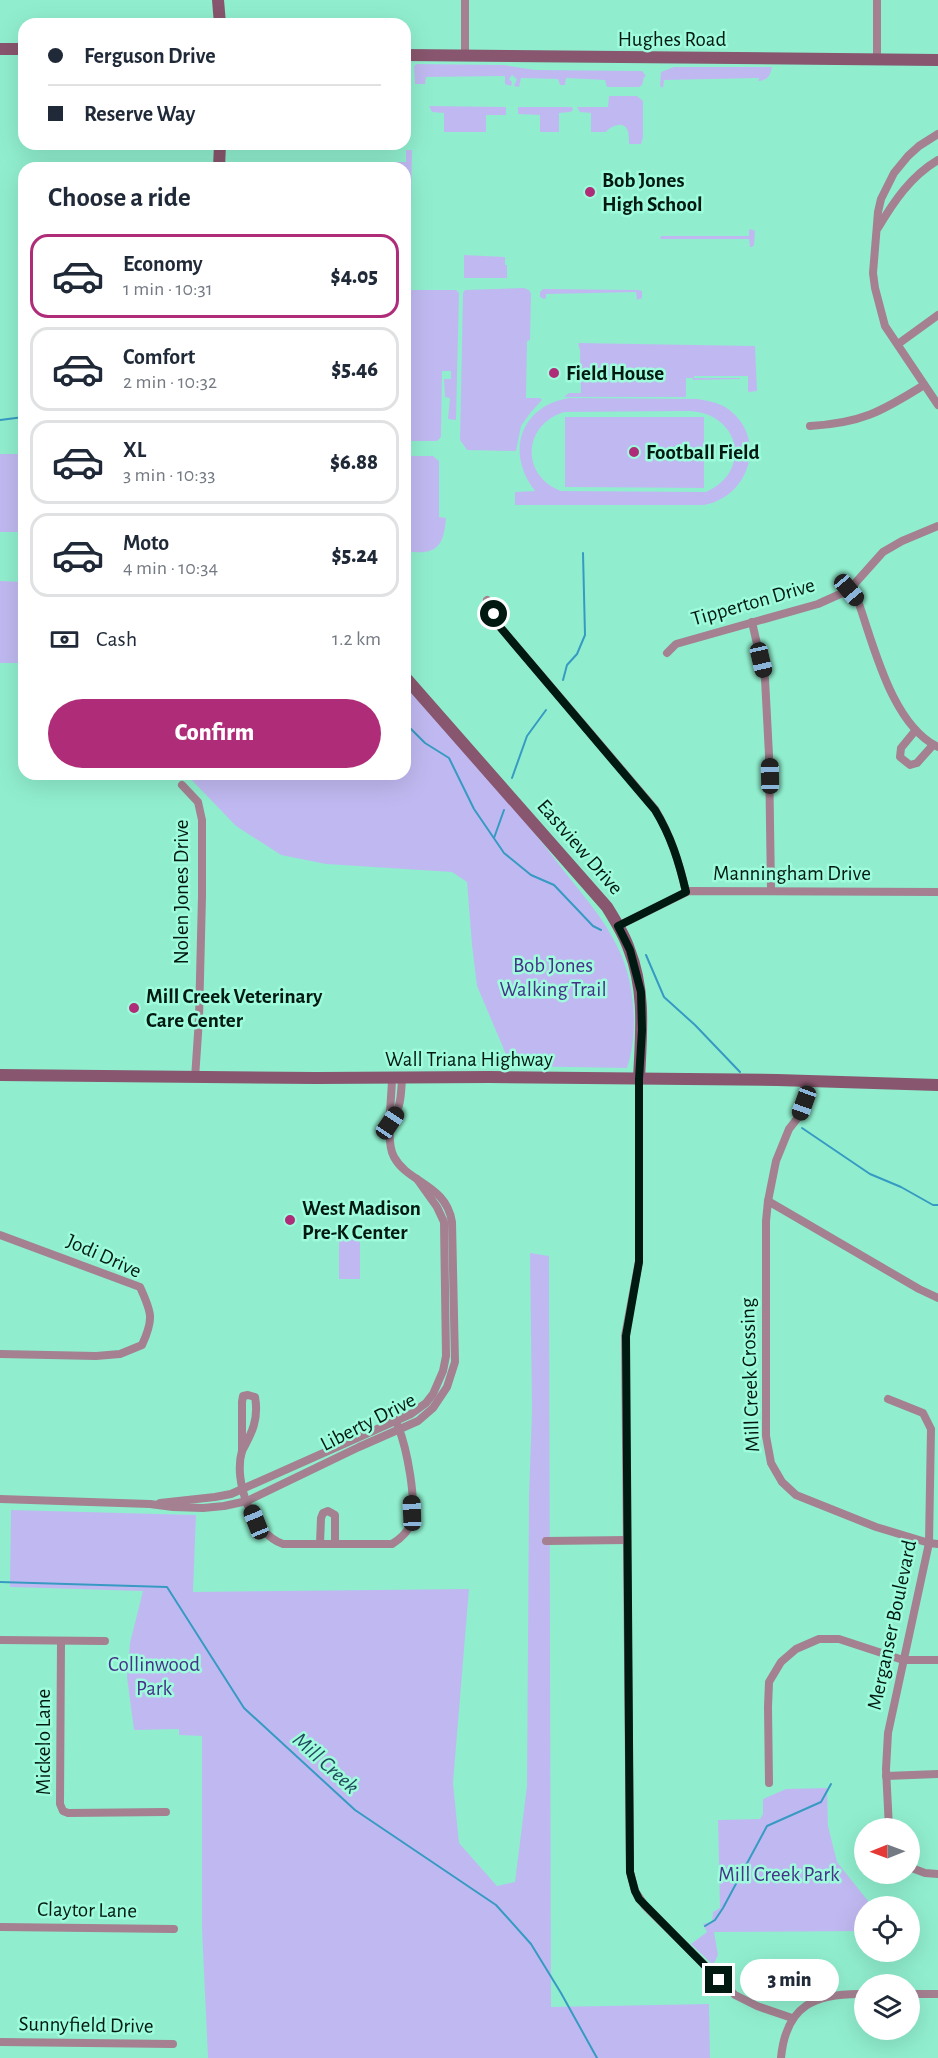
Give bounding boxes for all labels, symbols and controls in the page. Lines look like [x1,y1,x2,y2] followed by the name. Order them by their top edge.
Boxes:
[618,29,726,50] street label: Hughes Road
[84,45,216,67] text: Ferguson Drive
[84,103,195,125] text: Reserve Way
[602,170,703,215] place label: Bob Jones High School
[48,184,191,211] text: Choose a ride
[583,185,597,199] marker: Bob Jones High School
[51,249,105,303] icon: car
[123,253,203,275] text: Economy
[331,265,378,287] text: $4.05
[123,279,213,299] text: 1 min · 10:31
[51,342,105,396] icon: car
[123,346,195,368] text: Comfort
[331,358,378,380] text: $5.46
[566,363,664,384] place label: Field House
[547,366,561,380] marker: Field House
[123,372,217,392] text: 2 min · 10:32
[51,435,105,489] icon: car
[123,439,146,461] text: XL
[646,442,760,463] place label: Football Field
[627,445,641,459] marker: Football Field
[330,451,378,473] text: $6.88
[123,465,215,485] text: 3 min · 10:33
[51,528,105,582] icon: car
[123,532,169,554] text: Moto
[331,544,378,566] text: $5.24
[123,558,218,578] text: 4 min · 10:34
[831,570,867,610] car
[689,574,817,630] street label: Tipperton Drive
[480,600,507,627] route start
[48,623,81,656] icon: cash
[96,628,137,650] text: Cash
[332,629,381,649] text: 1.2 km
[748,640,774,680] car
[48,699,381,768] button: Confirm
[761,758,779,794] car
[533,795,627,899] street label: Eastview Drive
[171,819,192,965] street label: Nolen Jones Drive
[713,863,871,884] street label: Manningham Drive
[499,955,607,1000] park label: Bob Jones Walking Trail
[146,986,323,1031] place label: Mill Creek Veterinary Care Center
[127,1001,141,1015] marker: Mill Creek Veterinary Care Center
[385,1049,553,1070] street label: Wall Triana Highway
[789,1083,819,1123] car
[372,1103,408,1143] car
[302,1198,421,1243] place label: West Madison Pre-K Center
[283,1213,297,1227] marker: West Madison Pre-K Center
[63,1230,145,1282] street label: Jodi Drive
[737,1297,763,1453] street label: Mill Creek Crossing
[317,1389,419,1455] street label: Liberty Drive
[402,1495,422,1531] car
[241,1502,271,1542] car
[864,1538,920,1712] street label: Merganser Boulevard
[108,1654,200,1699] park label: Collinwood Park
[33,1689,54,1795] street label: Mickelo Lane
[289,1728,363,1798] water label: Mill Creek
[854,1818,920,1884] north arrow
[854,1818,920,2040] map controls
[718,1864,840,1885] park label: Mill Creek Park
[854,1896,920,1962] button: locate
[37,1899,137,1921] street label: Claytor Lane
[740,1959,839,2001] callout: 3 min
[705,1966,732,1993] route end
[767,1970,812,1990] text: 3 min
[854,1974,920,2040] button: layers
[18,2013,154,2037] street label: Sunnyfield Drive

